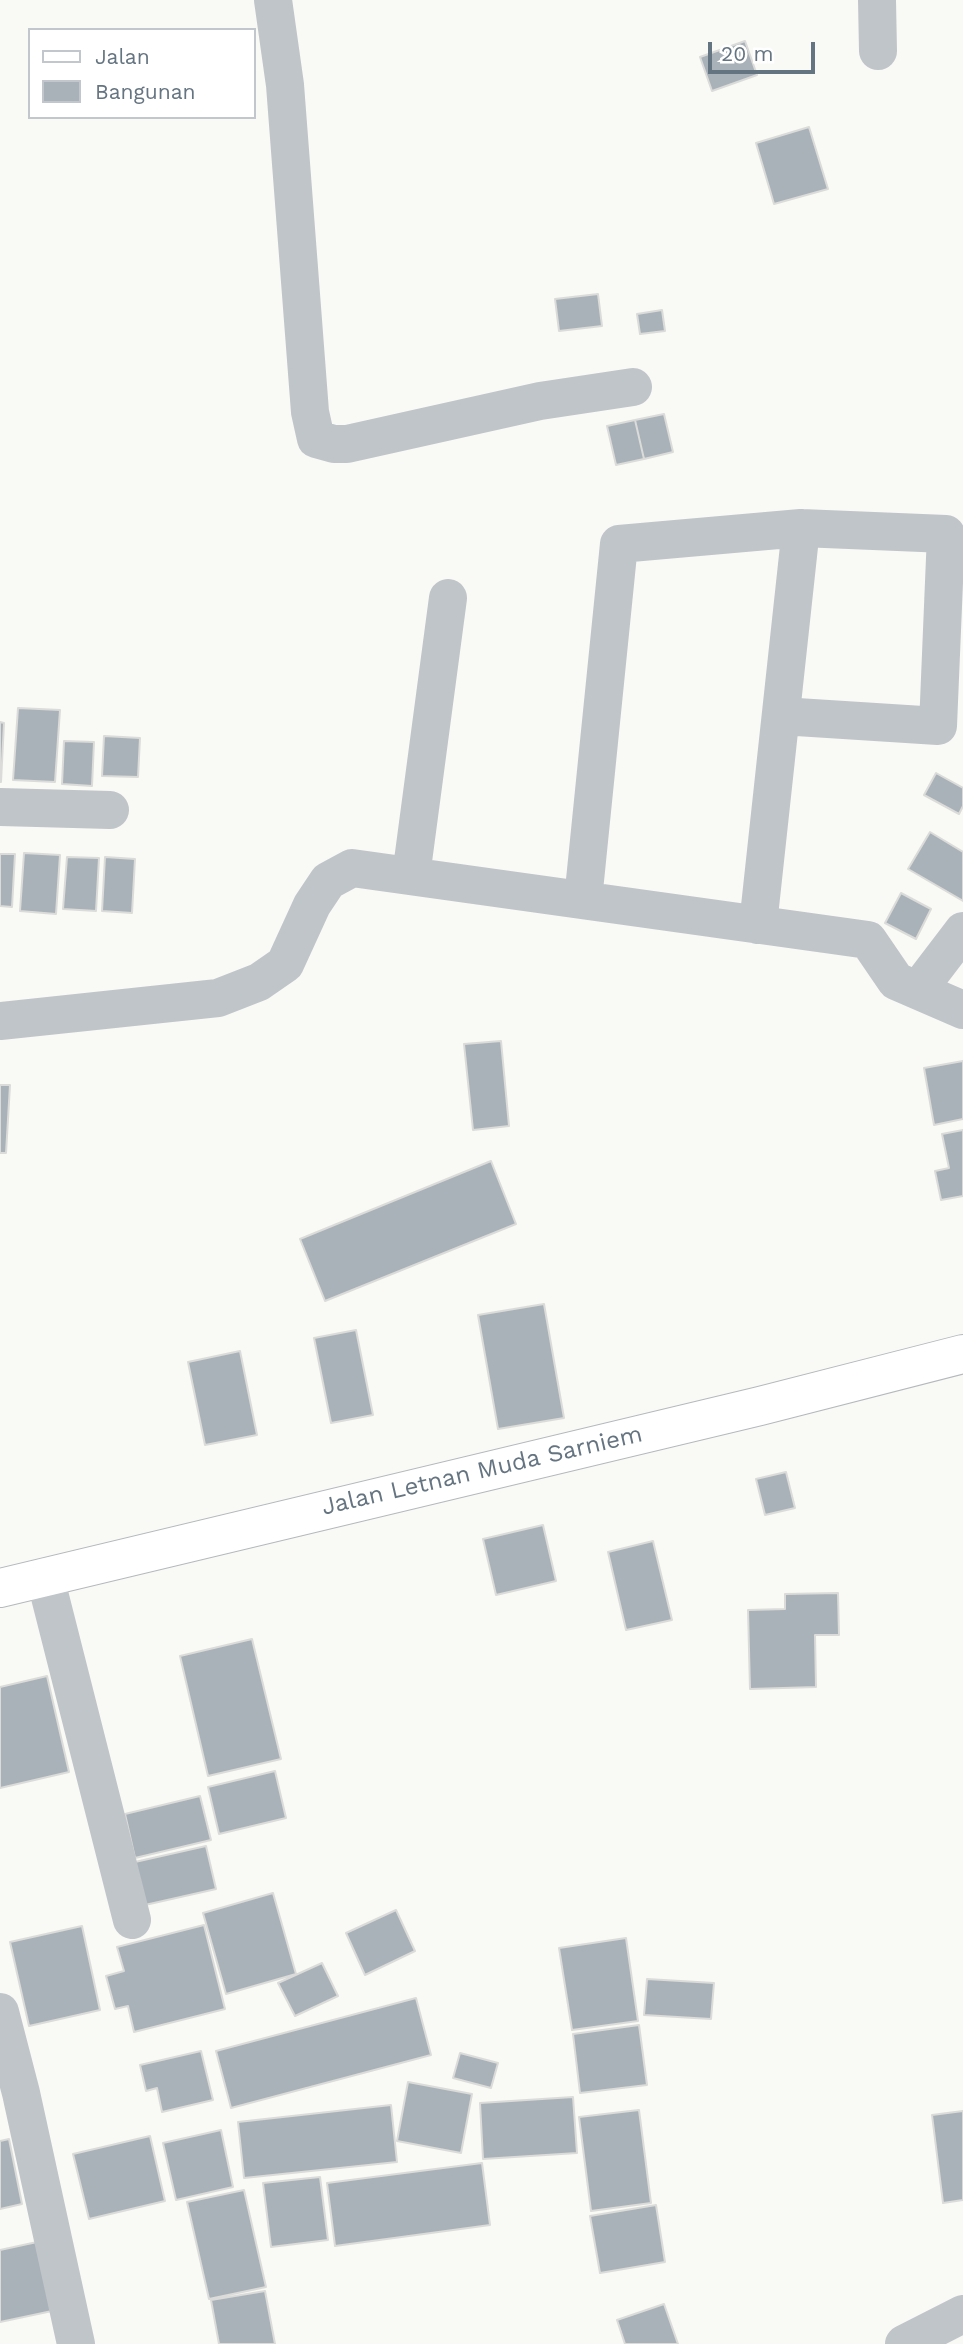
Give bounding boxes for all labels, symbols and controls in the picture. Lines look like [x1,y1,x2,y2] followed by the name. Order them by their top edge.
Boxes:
[28,28,256,119] legend
[711,28,818,72] scale bar
[721,41,773,66] text: 20 m
[95,44,150,69] text: Jalan
[95,79,196,104] text: Bangunan
[319,1420,645,1522] street label: Jalan Letnan Muda Sarniem

